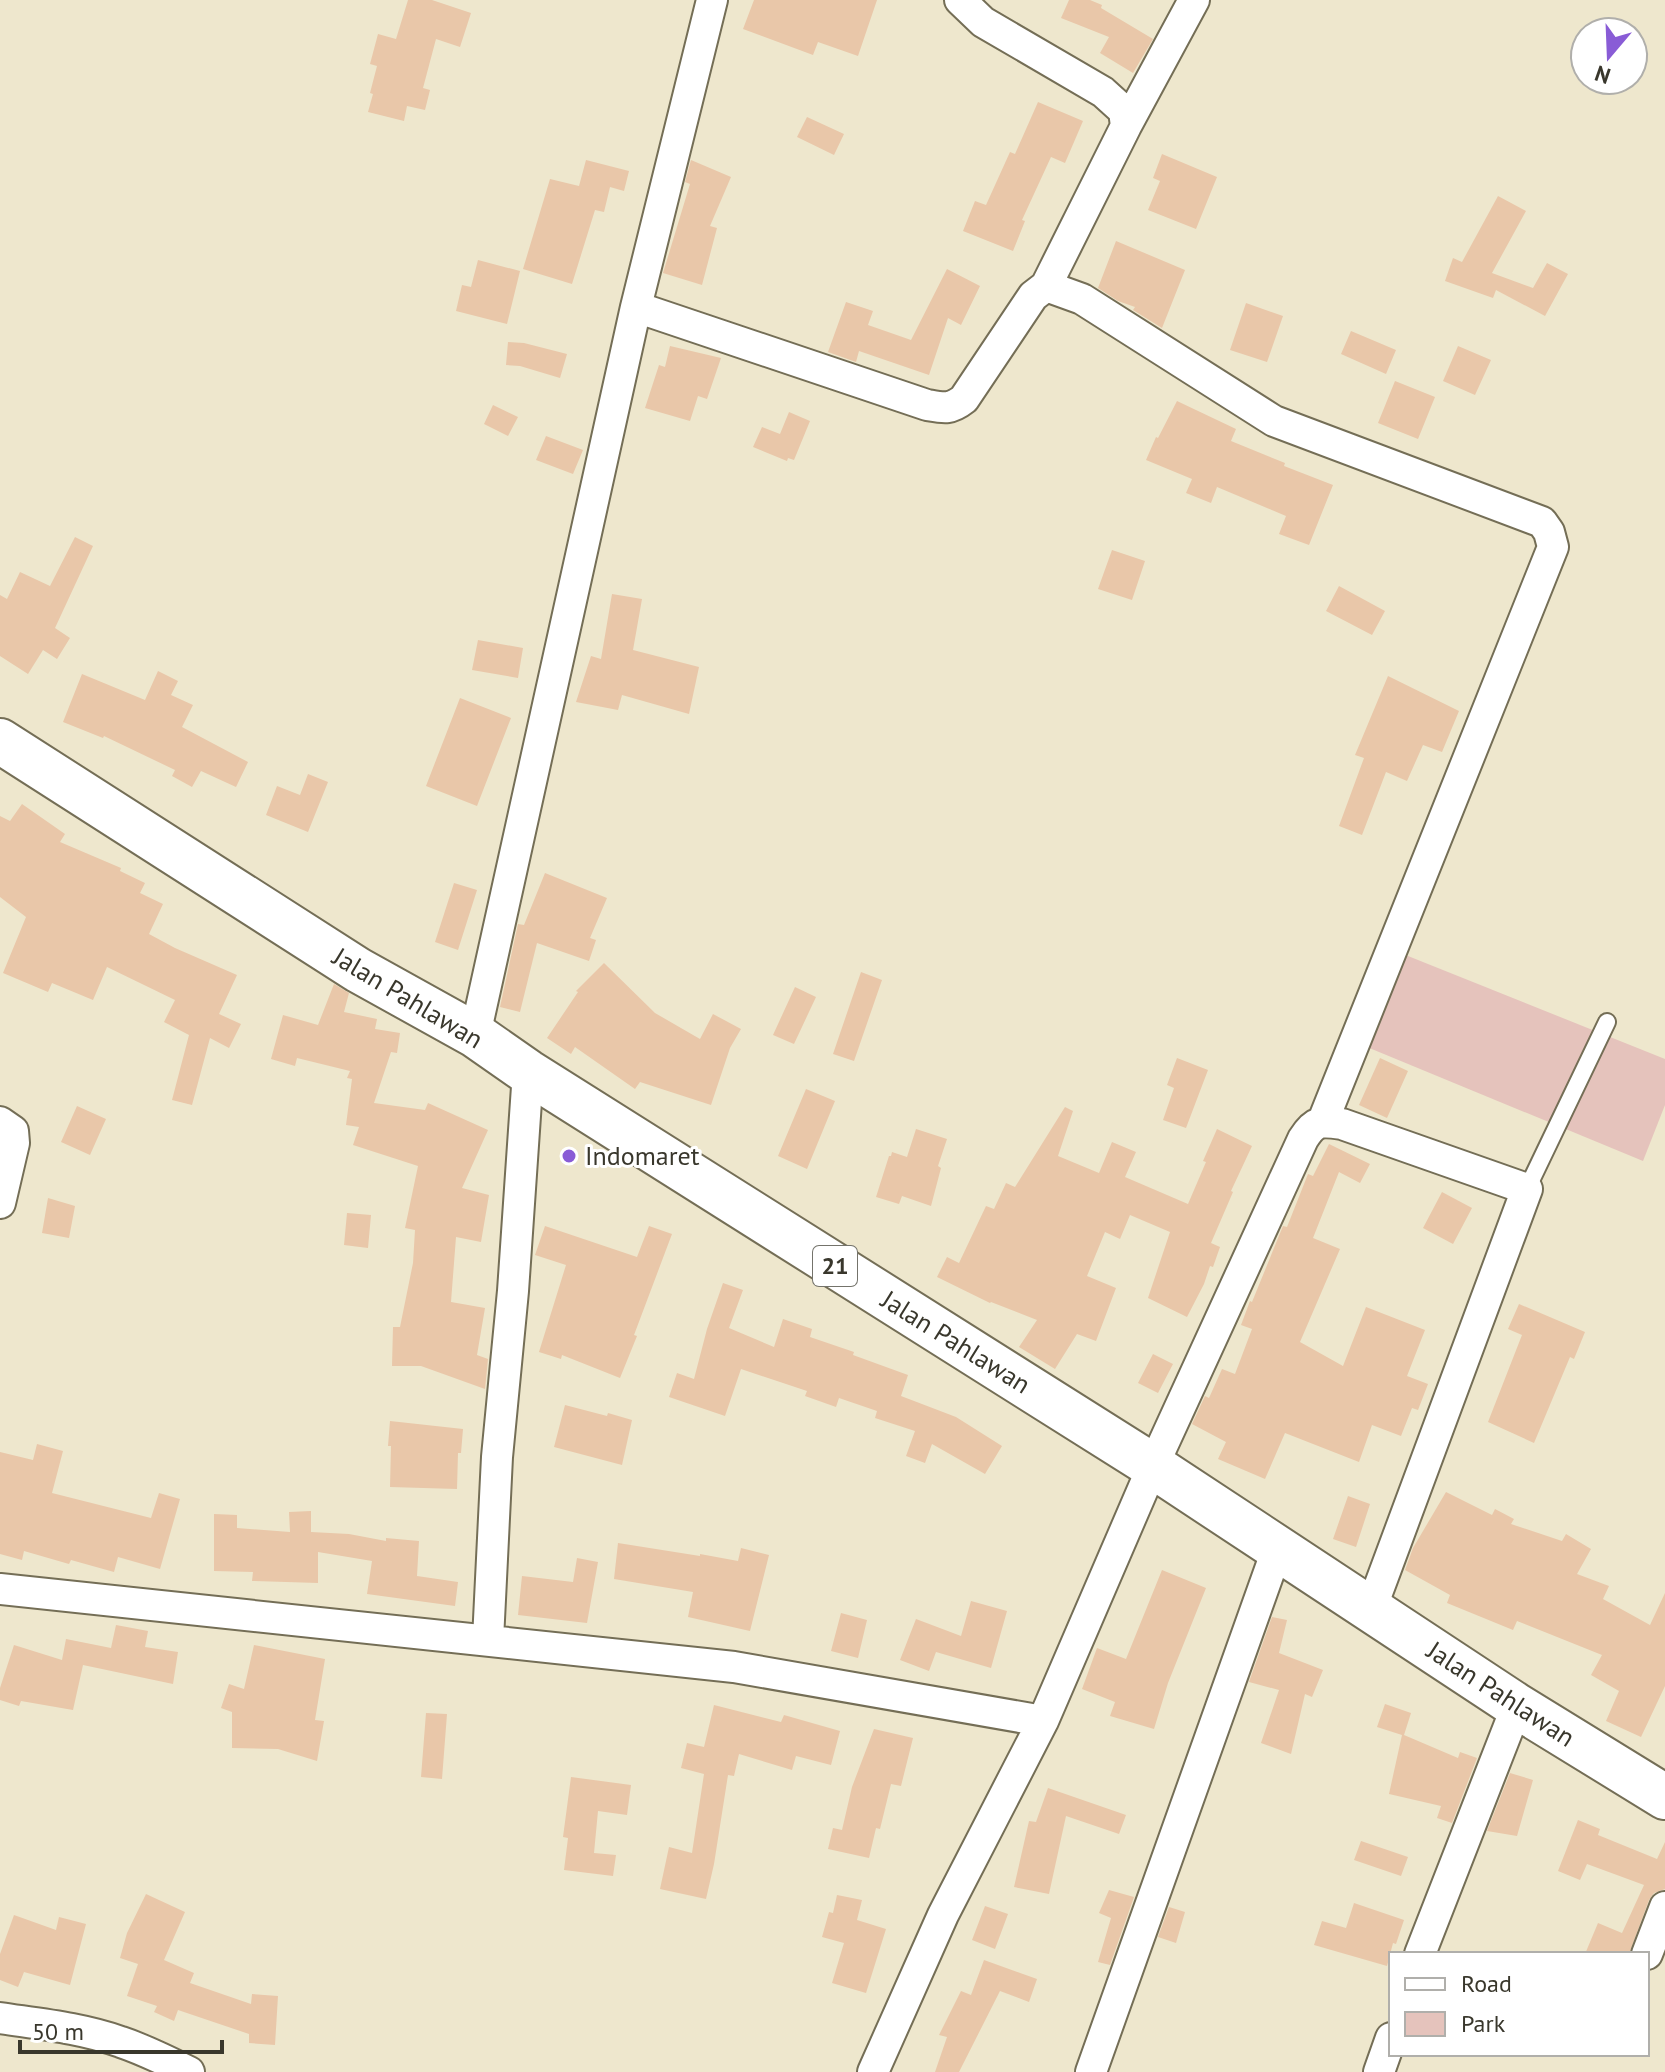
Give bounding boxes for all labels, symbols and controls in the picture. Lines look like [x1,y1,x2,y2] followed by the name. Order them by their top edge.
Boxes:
[1569,16,1649,96] north arrow
[1591,59,1614,91] text: N
[326,939,489,1055] street label: Jalan Pahlawan
[585,1139,700,1172] place label: Indomaret
[560,1147,578,1165] marker: Indomaret
[813,1246,857,1286] road number: 21
[875,1282,1037,1401] street label: Jalan Pahlawan
[1420,1633,1581,1754] street label: Jalan Pahlawan
[1389,1952,1649,2056] legend
[1461,1968,1512,1999] text: Road
[20,2004,222,2054] scale bar
[1461,2008,1506,2039] text: Park
[32,2016,84,2047] text: 50 m

